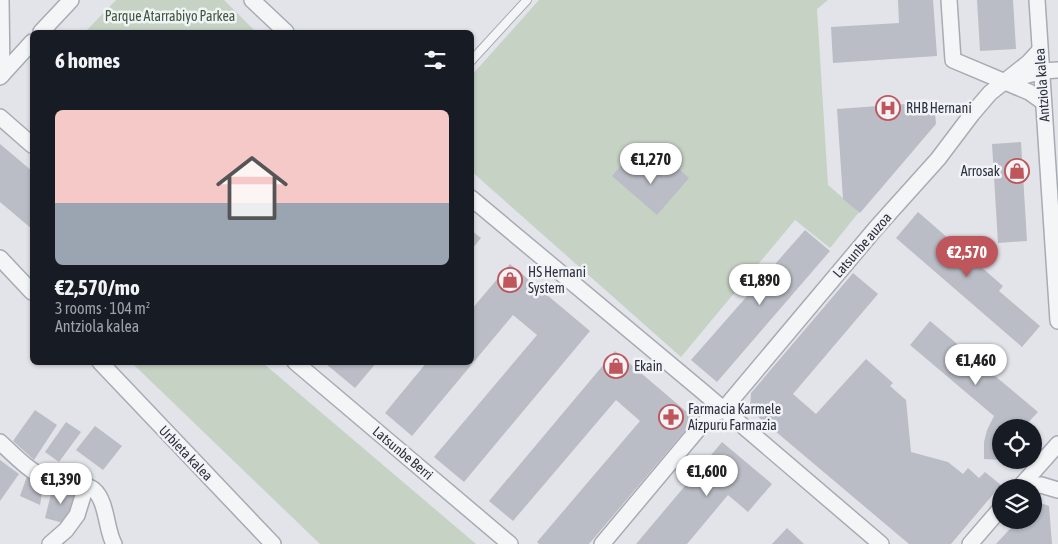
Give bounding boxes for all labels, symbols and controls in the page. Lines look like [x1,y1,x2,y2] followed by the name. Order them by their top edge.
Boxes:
[105,8,235,24] park label: Parque Atarrabiyo Parkea
[421,46,449,74] icon: filters
[55,48,120,72] text: 6 homes
[1031,48,1053,122] street label: Antziola kalea
[875,95,901,121] hospital icon: RHB Hernani
[906,100,972,116] place label: RHB Hernani
[610,142,692,185] pin: €1,270
[207,143,297,233] icon: home
[631,150,671,168] text: €1,270
[1004,158,1030,184] shop icon: Arrosak
[961,163,1000,179] place label: Arrosak
[830,209,894,281] street label: Latsunbe auzoa
[926,236,1008,278] pin: €2,570
[947,243,987,261] text: €2,570
[528,264,586,296] place label: HS Hernani System
[719,264,801,306] pin: €1,890
[497,267,523,293] shop icon: HS Hernani System
[740,271,780,289] text: €1,890
[55,275,140,299] text: €2,570/mo
[55,299,150,317] text: 3 rooms · 104 m²
[55,317,139,335] text: Antziola kalea
[935,344,1017,386] pin: €1,460
[956,351,996,369] text: €1,460
[603,353,629,379] shop icon: Ekain
[634,358,663,374] place label: Ekain
[688,401,781,433] place label: Farmacia Karmele Aizpuru Farmazia
[658,404,684,430] pharmacy icon: Farmacia Karmele Aizpuru Farmazia
[992,419,1042,529] map controls
[992,419,1042,469] button: locate
[156,422,216,484] street label: Urbieta kalea
[370,423,436,483] street label: Latsunbe Berri
[666,454,748,497] pin: €1,600
[20,462,102,505] pin: €1,390
[687,462,727,480] text: €1,600
[41,470,81,488] text: €1,390
[992,479,1042,529] button: layers

